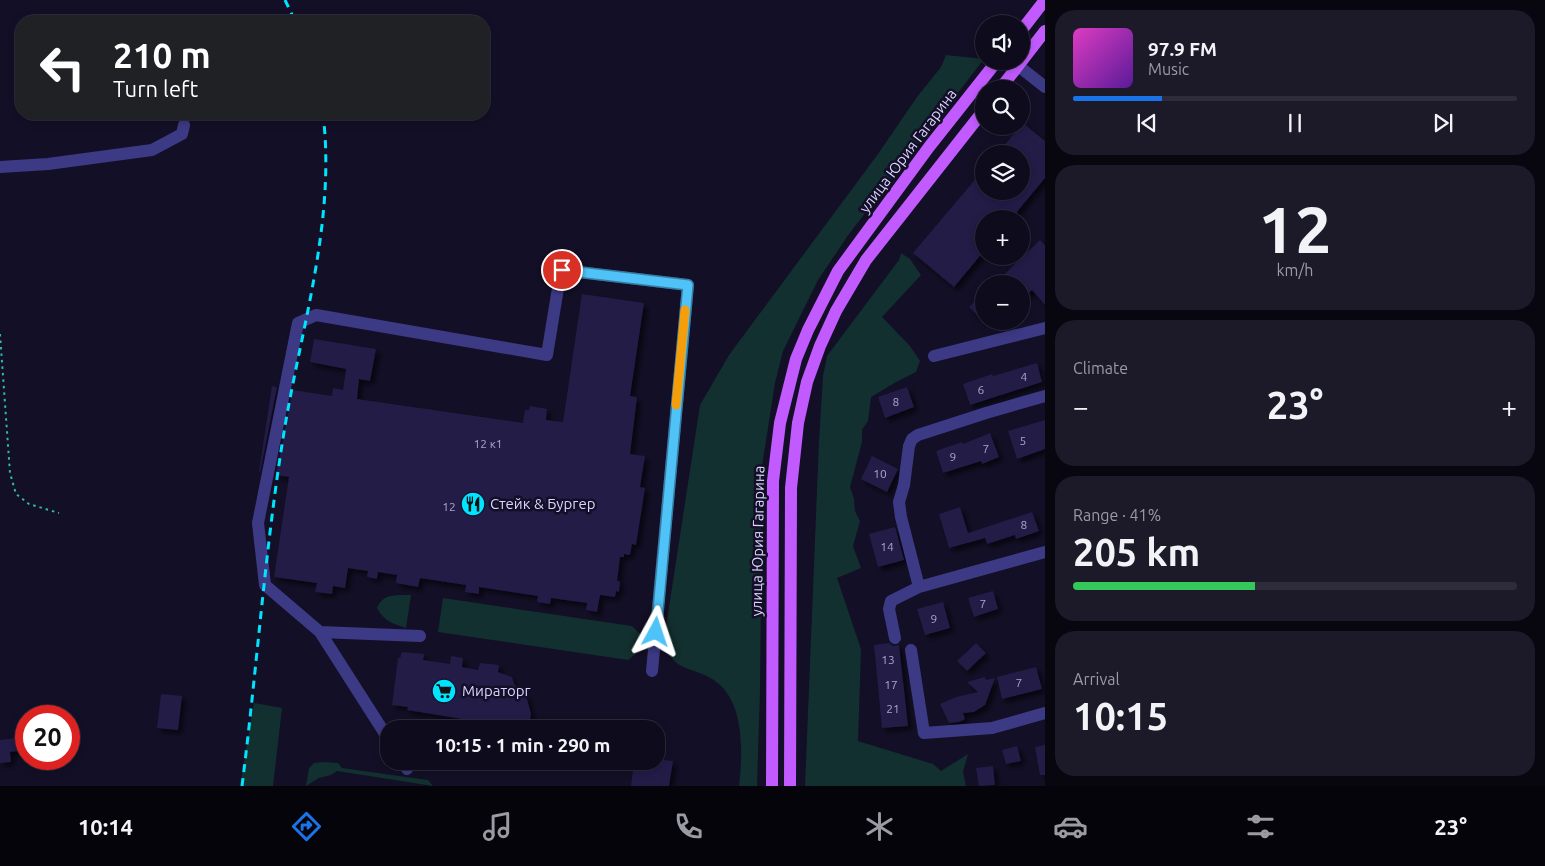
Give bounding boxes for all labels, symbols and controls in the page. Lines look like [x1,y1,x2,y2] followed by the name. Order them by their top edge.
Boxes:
[975,15,1030,330] map controls
[975,15,1030,70] button: sound
[30,35,95,100] icon: left
[113,35,211,75] text: 210 m
[1148,38,1217,60] text: 97.9 FM
[1148,60,1189,78] text: Music
[113,76,198,101] text: Turn left
[975,80,1030,135] button: search
[855,85,960,216] street label: улица Юрия Гагарина
[1133,109,1161,137] icon: previous
[1281,109,1309,137] icon: pause
[1429,109,1457,137] icon: next
[975,145,1030,200] button: layers
[1258,192,1332,265] text: 12
[975,210,1030,265] button: +
[541,249,583,291] pin
[548,256,576,284] icon: arrive
[1277,261,1313,279] text: km/h
[975,275,1030,330] button: −
[1073,359,1128,377] text: Climate
[1021,370,1028,383] house number: 4
[978,383,985,396] house number: 6
[1267,384,1323,426] text: 23°
[1073,391,1089,422] text: −
[1501,391,1517,422] text: +
[893,395,900,408] house number: 8
[1020,434,1026,447] house number: 5
[473,437,503,450] house number: 12 к1
[983,442,989,455] house number: 7
[950,450,956,463] house number: 9
[748,465,767,616] street label: улица Юрия Гагарина
[873,467,887,480] house number: 10
[460,491,486,517] restaurant icon: Стейк & Бургер
[490,495,595,512] place label: Стейк & Бургер
[442,500,456,513] house number: 12
[1073,506,1161,524] text: Range · 41%
[1021,518,1028,531] house number: 8
[1073,531,1200,573] text: 205 km
[880,540,894,553] house number: 14
[980,597,986,610] house number: 7
[629,605,681,657] position arrow
[931,612,937,625] house number: 9
[881,653,895,666] house number: 13
[1073,670,1120,688] text: Arrival
[1016,676,1022,689] house number: 7
[431,678,457,704] supermarket icon: Мираторг
[884,678,898,691] house number: 17
[462,682,531,699] place label: Мираторг
[1073,695,1168,737] text: 10:15
[886,702,900,715] house number: 21
[15,705,80,770] speed limit sign: 20
[435,734,610,756] text: 10:15 · 1 min · 290 m
[289,809,324,844] icon: directions
[480,809,515,844] icon: music
[671,809,706,844] icon: phone
[862,809,897,844] icon: climate
[1053,809,1088,844] icon: car
[1243,809,1278,844] icon: filters
[78,814,133,839] text: 10:14
[1434,814,1467,839] text: 23°

